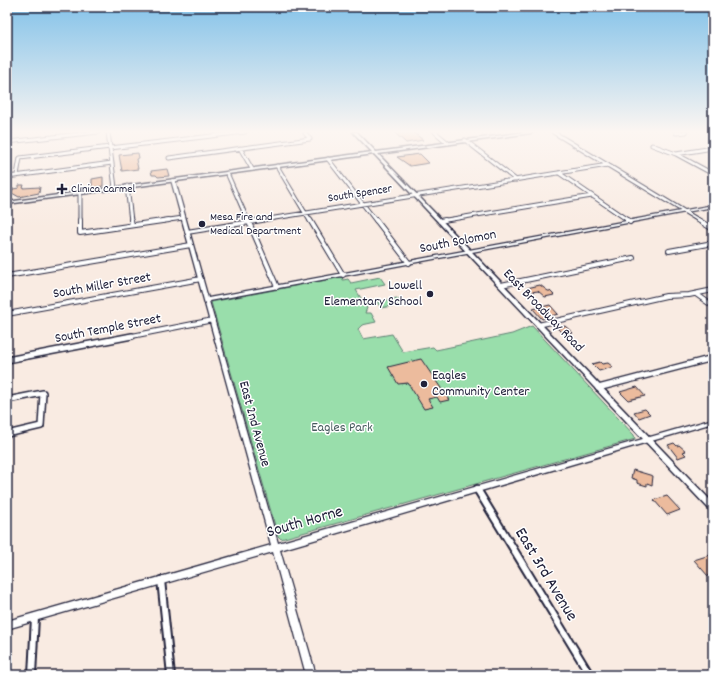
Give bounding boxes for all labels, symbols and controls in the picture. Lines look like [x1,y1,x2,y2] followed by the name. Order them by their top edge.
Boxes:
[327,180,394,207] street label: South Spencer
[71,181,135,198] place label: Clinica Carmel
[56,183,68,195] marker: Clinica Carmel
[210,209,302,240] place label: Mesa Fire and Medical Department
[197,219,207,229] marker: Mesa Fire and Medical Department
[418,225,498,259] street label: South Solomon
[498,265,588,357] street label: East Broadway Road
[51,268,153,304] street label: South Miller Street
[324,276,423,312] place label: Lowell Elementary School
[425,289,435,299] marker: Lowell Elementary School
[53,309,163,349] street label: South Temple Street
[432,366,530,402] place label: Eagles Community Center
[233,379,275,469] street label: East 2nd Avenue
[419,379,429,389] marker: Eagles Community Center
[311,418,373,438] park label: Eagles Park
[264,501,346,545] street label: South Horne
[508,524,582,626] street label: East 3rd Avenue

